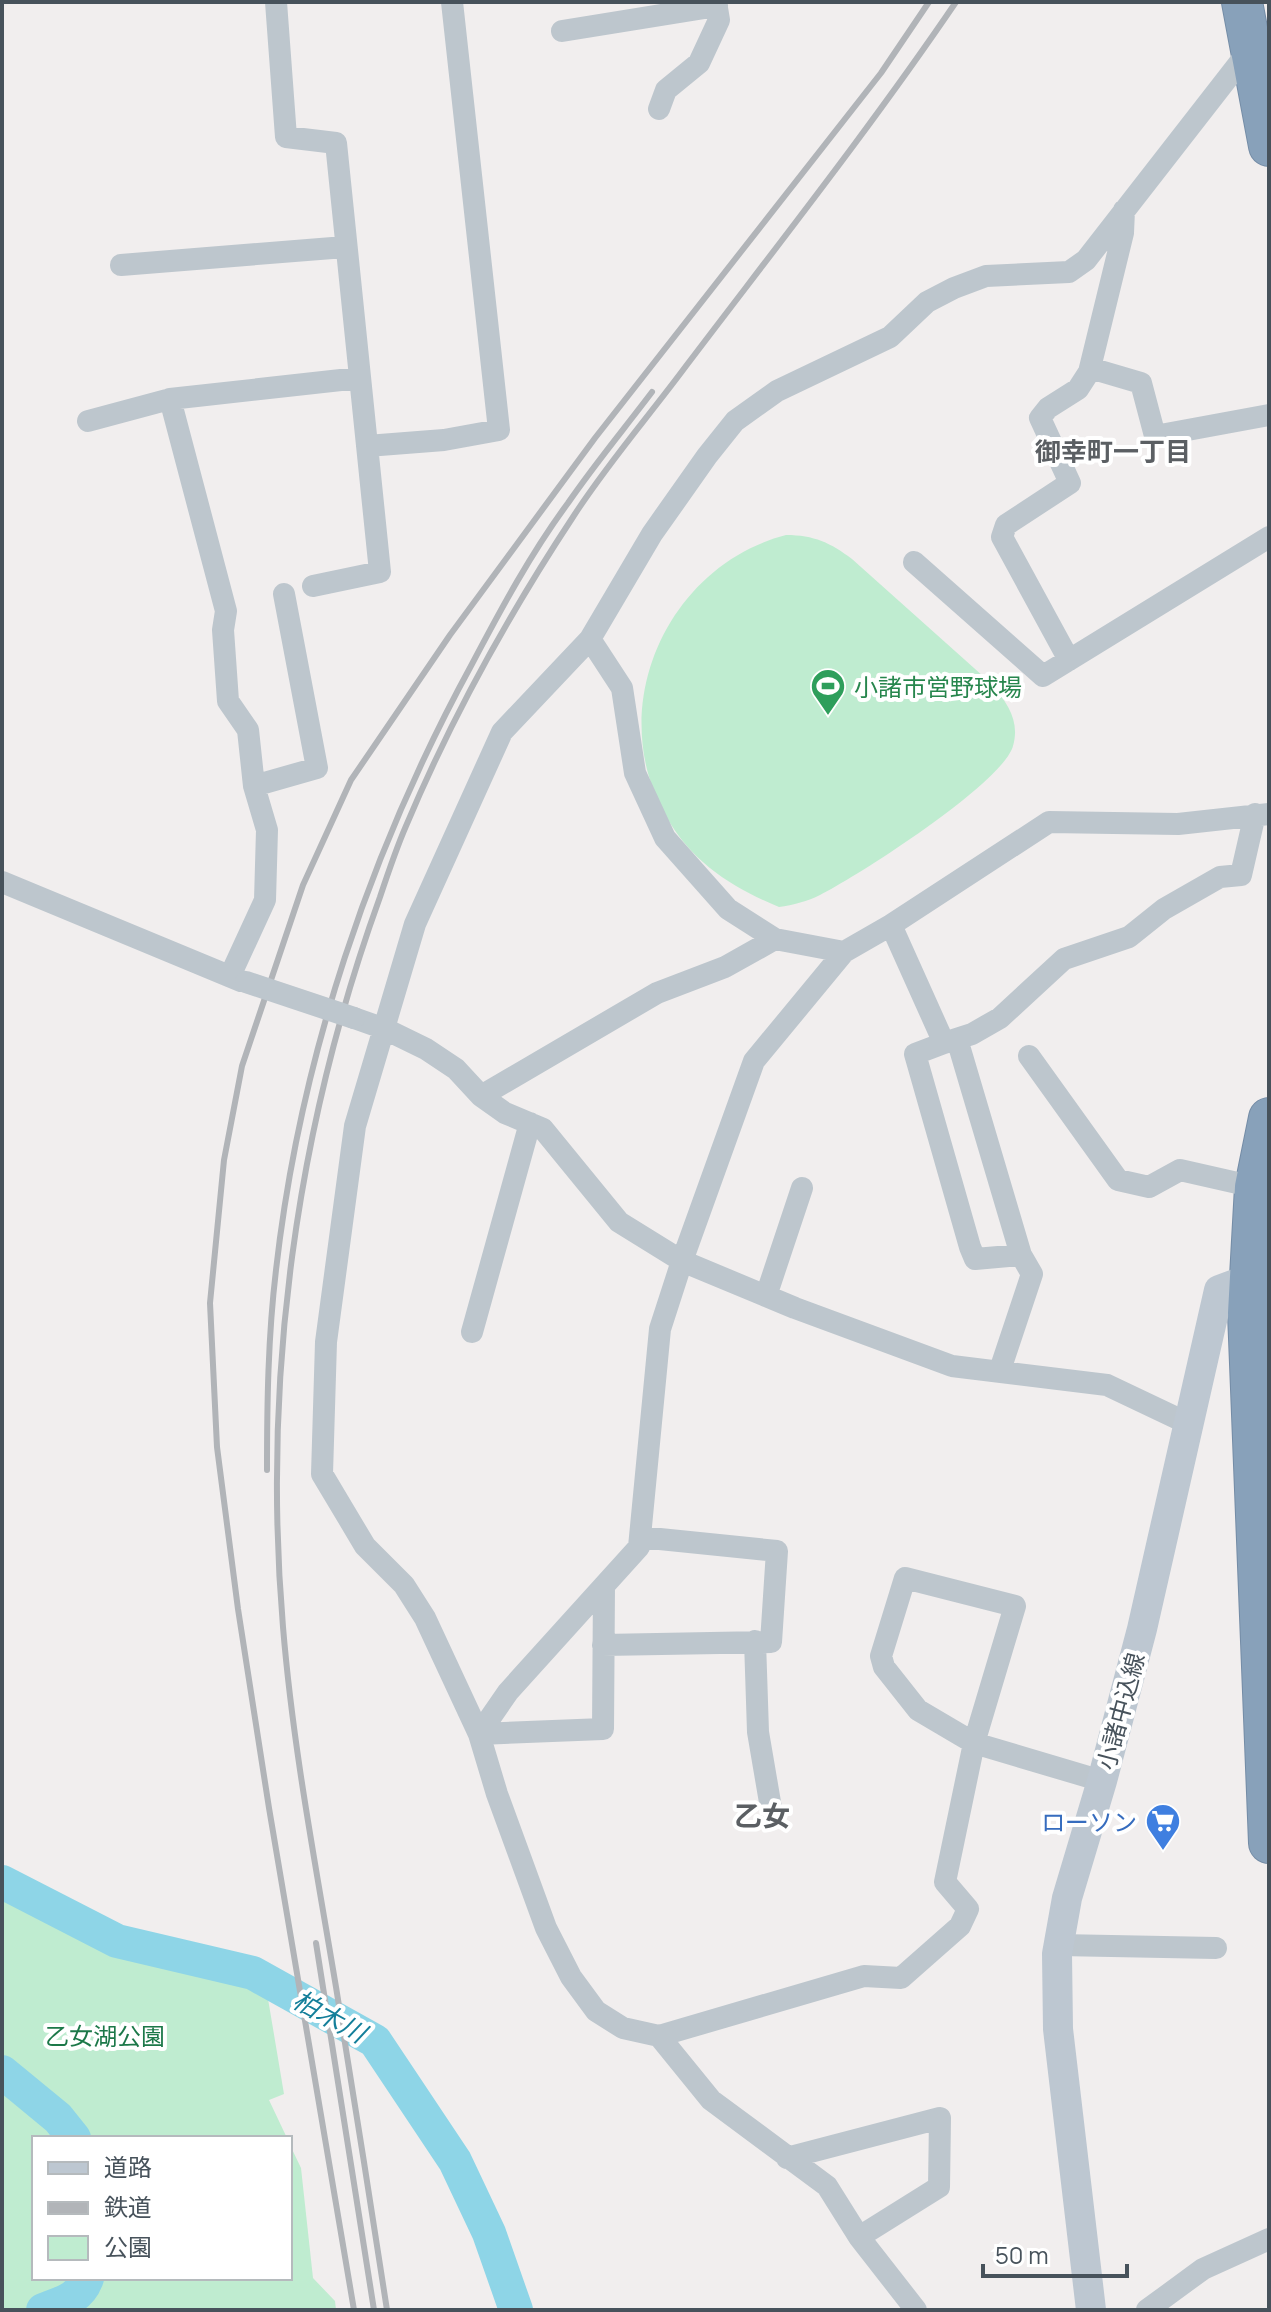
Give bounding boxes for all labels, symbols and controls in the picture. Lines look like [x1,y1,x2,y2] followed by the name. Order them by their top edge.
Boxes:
[1035,433,1191,469] district label: 御幸町一丁目
[809,667,847,717] sports icon: 小諸市営野球場
[854,670,1022,703] place label: 小諸市営野球場
[1089,1649,1151,1773] street label: 小諸中込線
[734,1796,790,1834] district label: 乙女
[1144,1802,1182,1852] supermarket icon: ローソン
[1041,1805,1137,1838] place label: ローソン
[287,1981,375,2052] water label: 柏木川
[45,2019,165,2052] park label: 乙女湖公園
[32,2136,292,2280] legend
[104,2150,152,2183] text: 道路
[104,2190,152,2223] text: 鉄道
[983,2228,1127,2278] scale bar
[104,2230,152,2263] text: 公園
[995,2238,1049,2271] text: 50 m

